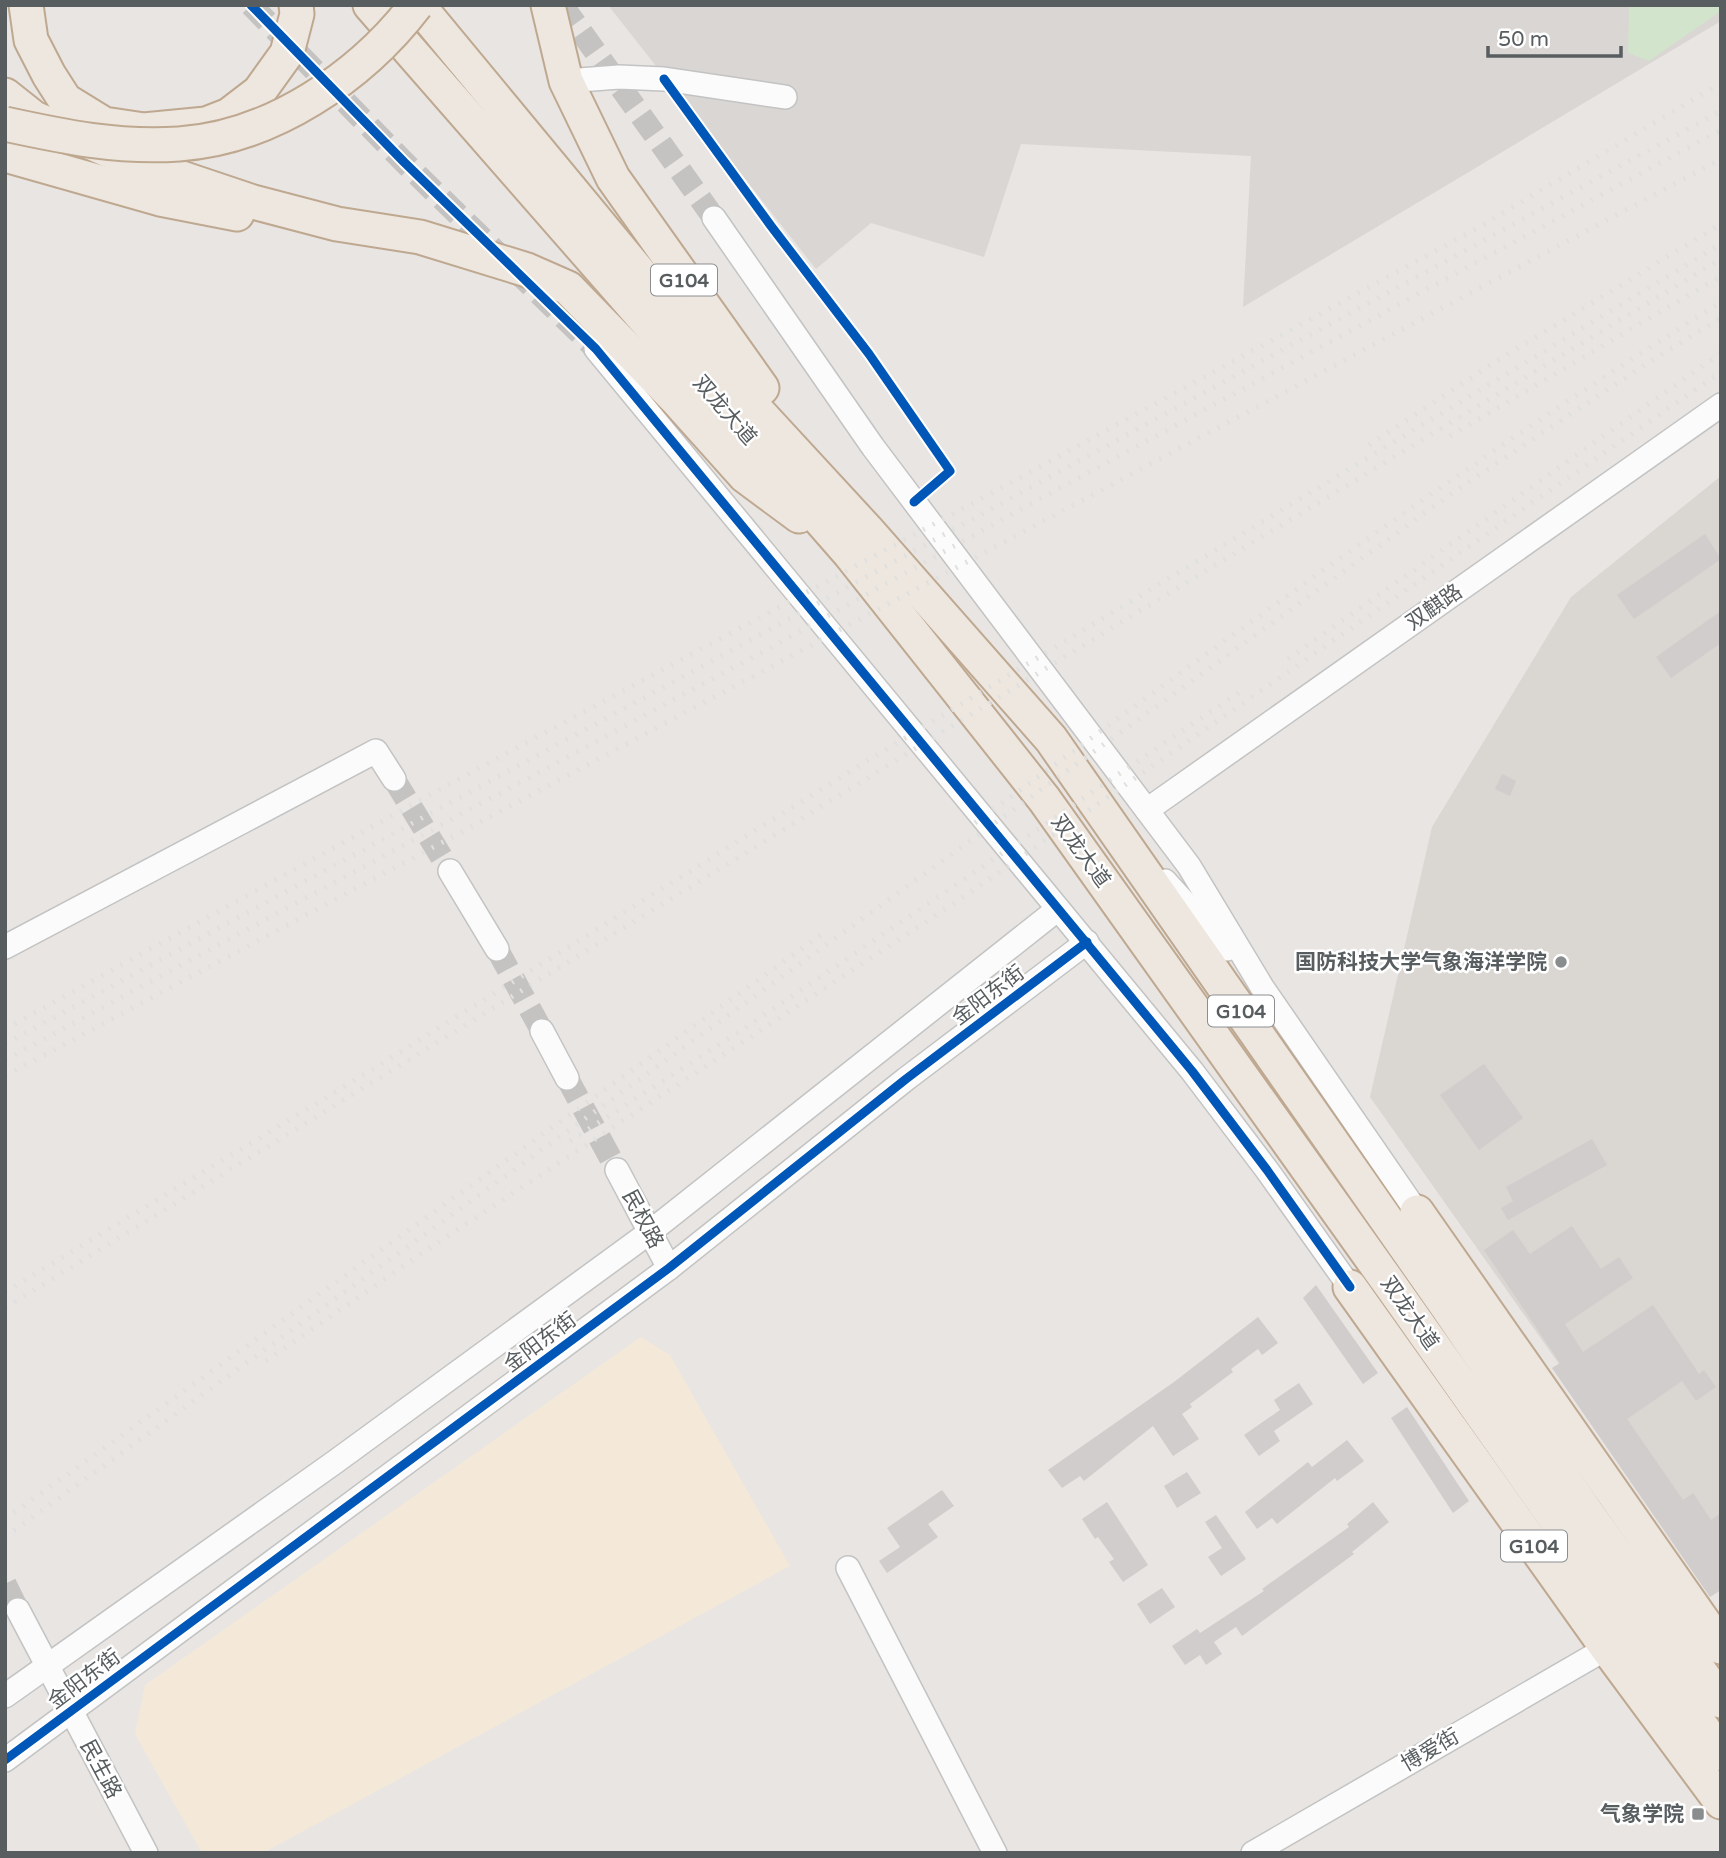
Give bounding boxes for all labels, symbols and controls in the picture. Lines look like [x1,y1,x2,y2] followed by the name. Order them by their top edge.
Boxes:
[1488,14,1621,58] scale bar
[1498,27,1549,52] text: 50 m
[651,264,717,296] road number: G104
[688,370,762,450] street label: 双龙大道
[1401,579,1467,636] street label: 双麒路
[1046,810,1115,893] street label: 双龙大道
[1295,950,1547,975] place label: 国防科技大学气象海洋学院
[1553,954,1569,970] marker: 国防科技大学气象海洋学院
[947,960,1029,1031] street label: 金阳东街
[1208,995,1274,1026] road number: G104
[617,1186,668,1253] street label: 民权路
[1375,1272,1444,1355] street label: 双龙大道
[499,1307,581,1378] street label: 金阳东街
[1501,1530,1567,1562] road number: G104
[43,1644,125,1715] street label: 金阳东街
[1397,1724,1464,1777] street label: 博爱街
[75,1736,126,1803] street label: 民生路
[1600,1802,1684,1827] place label: 气象学院
[1690,1806,1706,1822] marker: 气象学院

